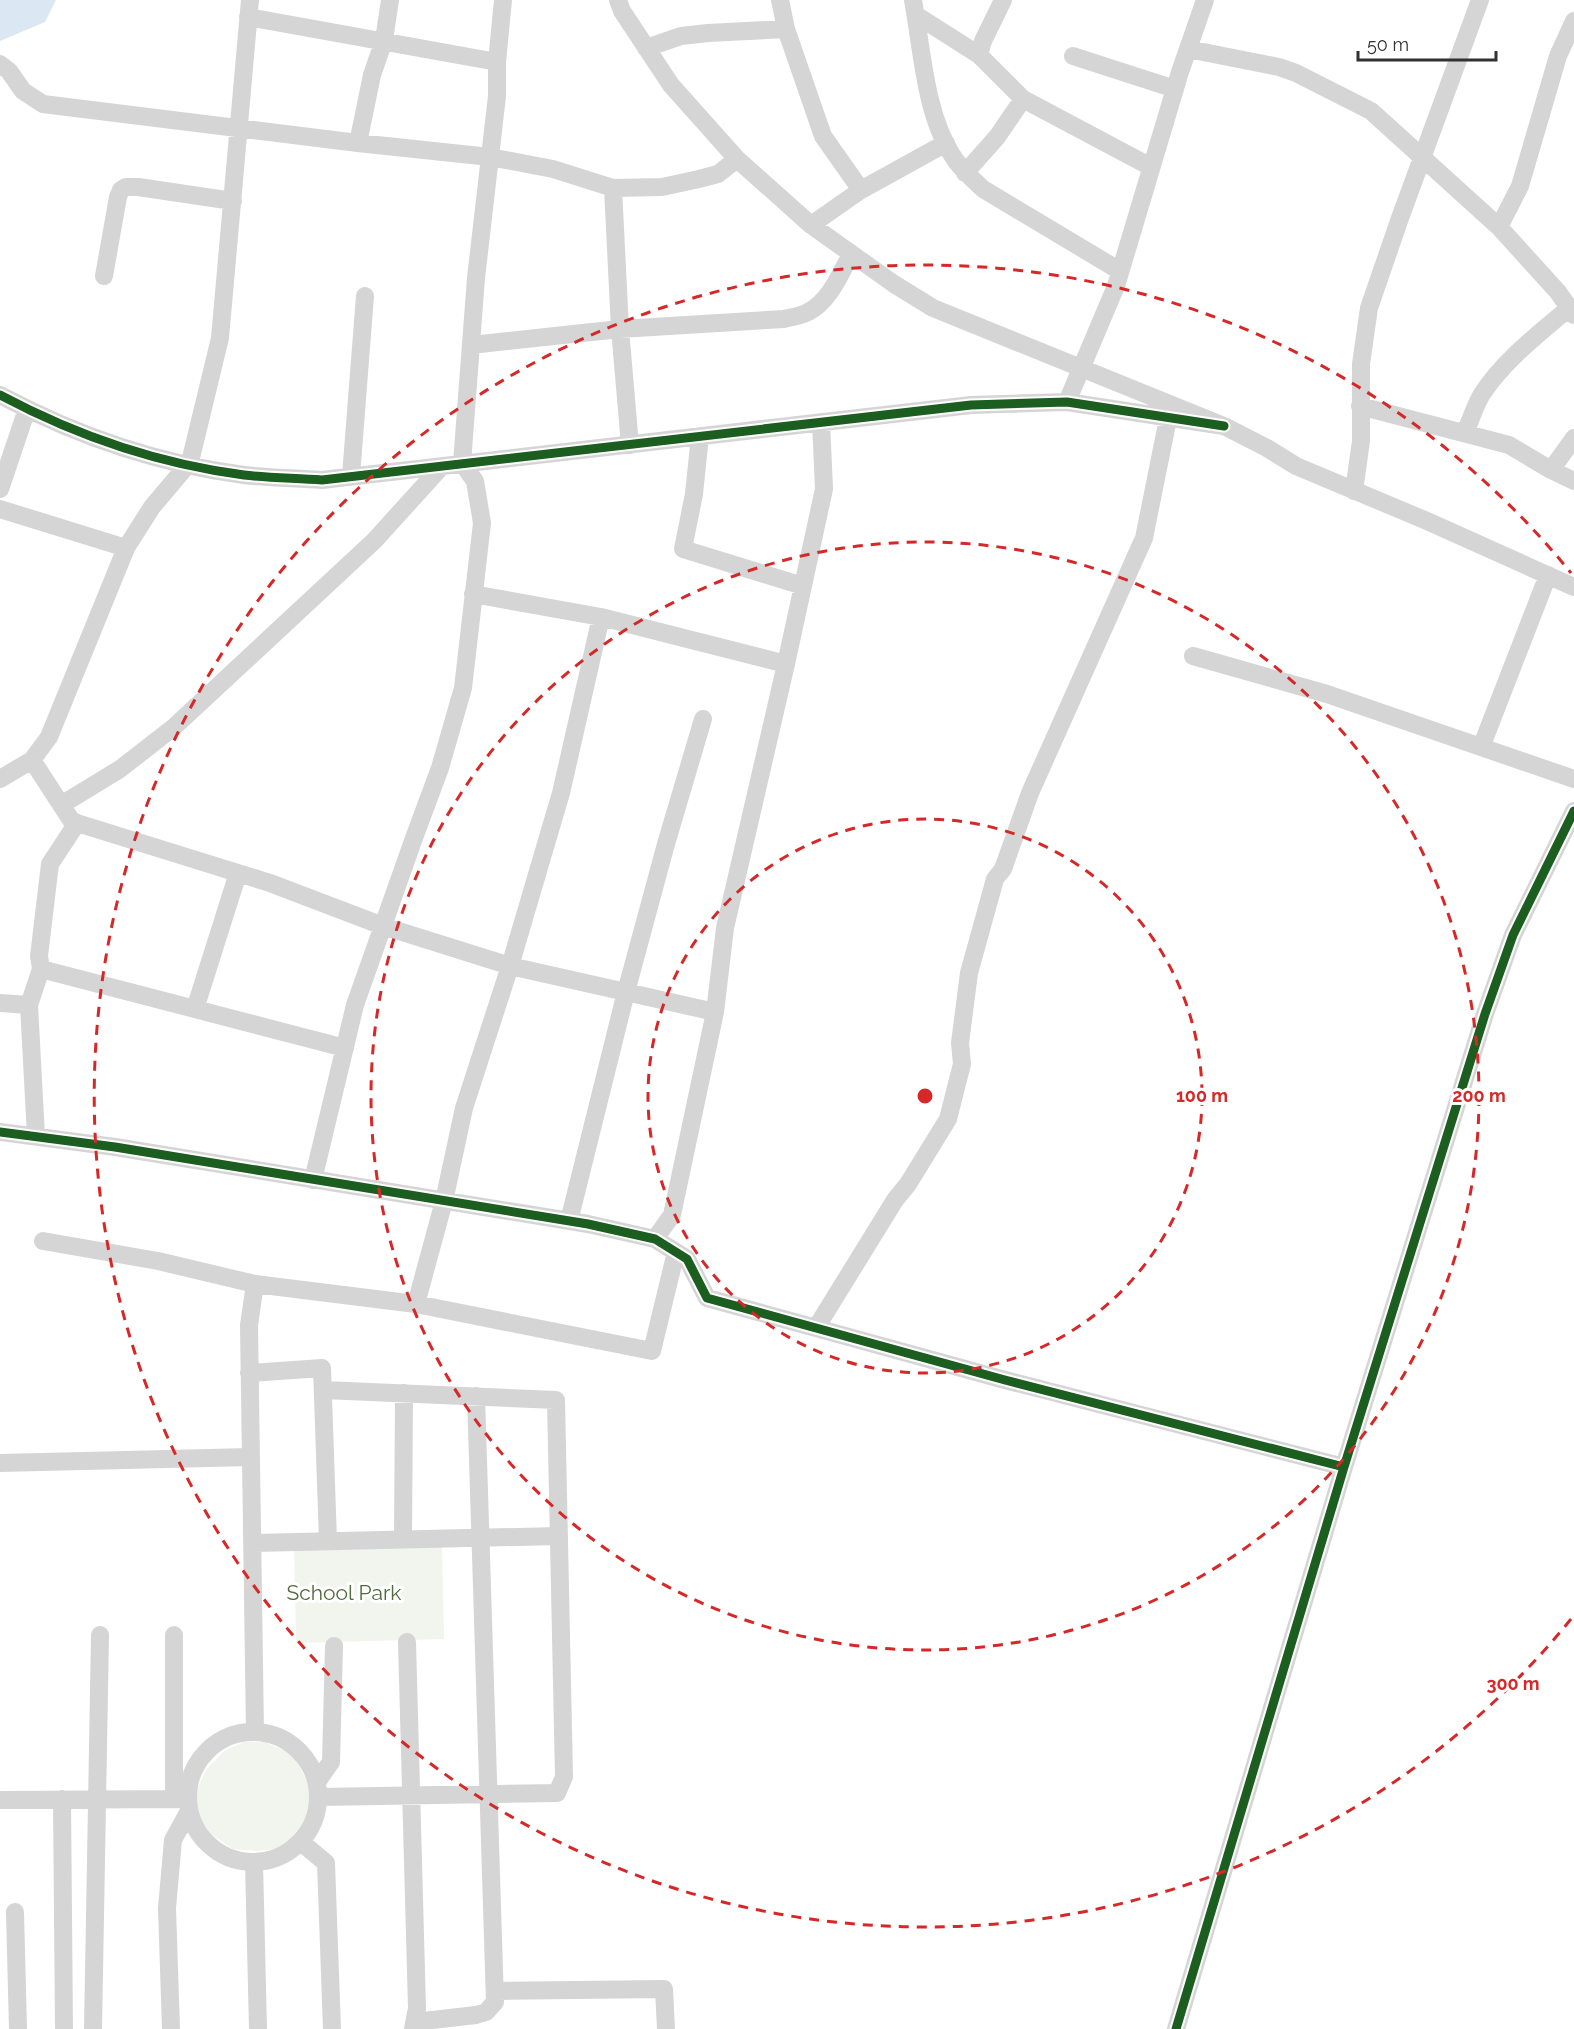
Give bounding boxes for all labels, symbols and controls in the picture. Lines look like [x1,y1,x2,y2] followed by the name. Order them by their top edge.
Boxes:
[1358,24,1496,62] scale bar
[1367,34,1409,55] text: 50 m
[1176,1085,1228,1106] text: 100 m
[1452,1085,1506,1106] text: 200 m
[915,1086,935,1106] centre of rings
[287,1580,401,1605] park label: School Park
[1486,1673,1540,1694] text: 300 m

